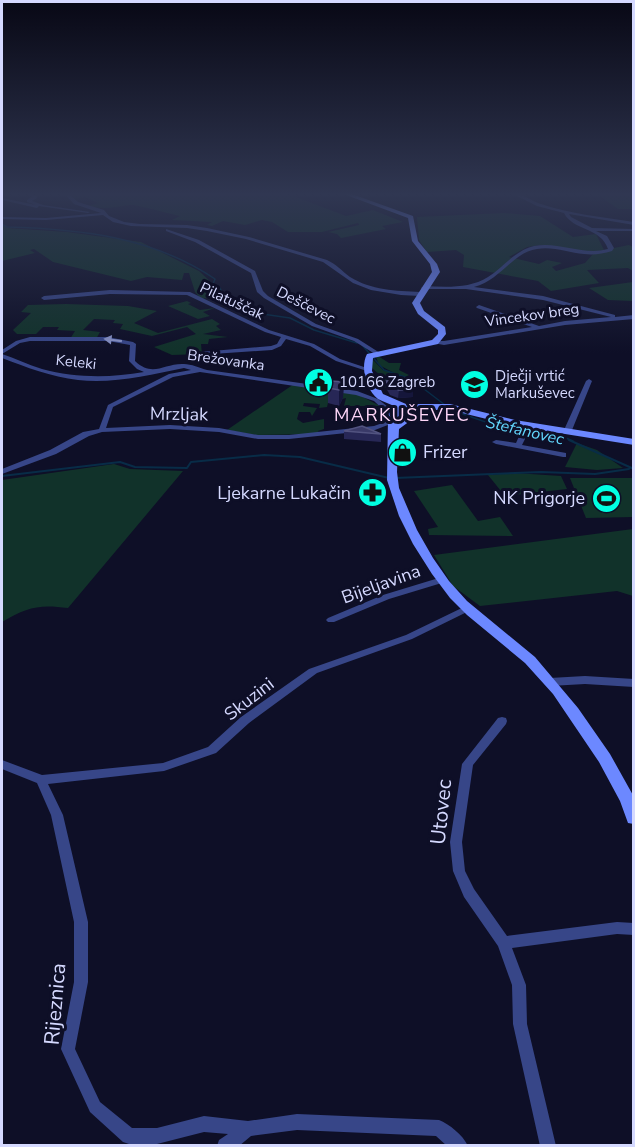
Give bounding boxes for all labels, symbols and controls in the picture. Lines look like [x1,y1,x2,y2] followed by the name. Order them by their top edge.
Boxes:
[197,277,268,325] street label: Pilatuščak
[273,282,339,328] street label: Deščevec
[483,298,580,332] street label: Vincekov breg
[104,335,123,345] one-way arrow
[186,345,266,375] street label: Brežovanka
[55,350,97,374] street label: Keleki
[302,366,334,398] public building icon: 10166 Zagreb
[495,366,575,403] place label: Dječji vrtić Markuševec
[458,369,490,401] school or university icon: Dječji vrtić Markuševec
[339,372,436,392] place label: 10166 Zagreb
[150,401,209,427] street label: Mrzljak
[334,403,470,427] district label: MARKUŠEVEC
[484,411,567,451] water label: Štefanovec
[386,436,418,468] shop icon: Frizer
[423,440,468,464] place label: Frizer
[356,477,388,509] pharmacy icon: Ljekarne Lukačin
[217,481,351,505] place label: Ljekarne Lukačin
[590,482,622,514] sports icon: NK Prigorje
[493,486,585,510] place label: NK Prigorje
[338,559,424,609] street label: Bijeljavina
[219,672,279,726] street label: Skuzini
[424,778,458,846] street label: Utovec
[37,962,73,1046] street label: Rijeznica

